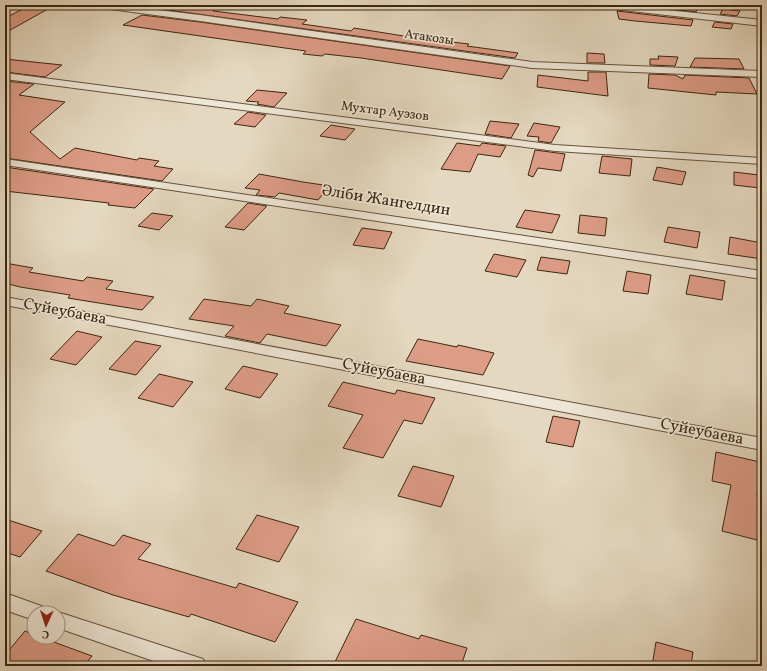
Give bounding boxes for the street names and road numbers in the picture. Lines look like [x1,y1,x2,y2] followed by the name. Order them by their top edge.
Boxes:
[403,26,455,50] street label: Атакозы
[340,98,430,126] street label: Мухтар Ауэзов
[320,180,452,222] street label: Әліби Жангелдин
[21,293,109,331] street label: Суйеубаева
[340,353,428,391] street label: Суйеубаева
[658,413,746,451] street label: Суйеубаева

